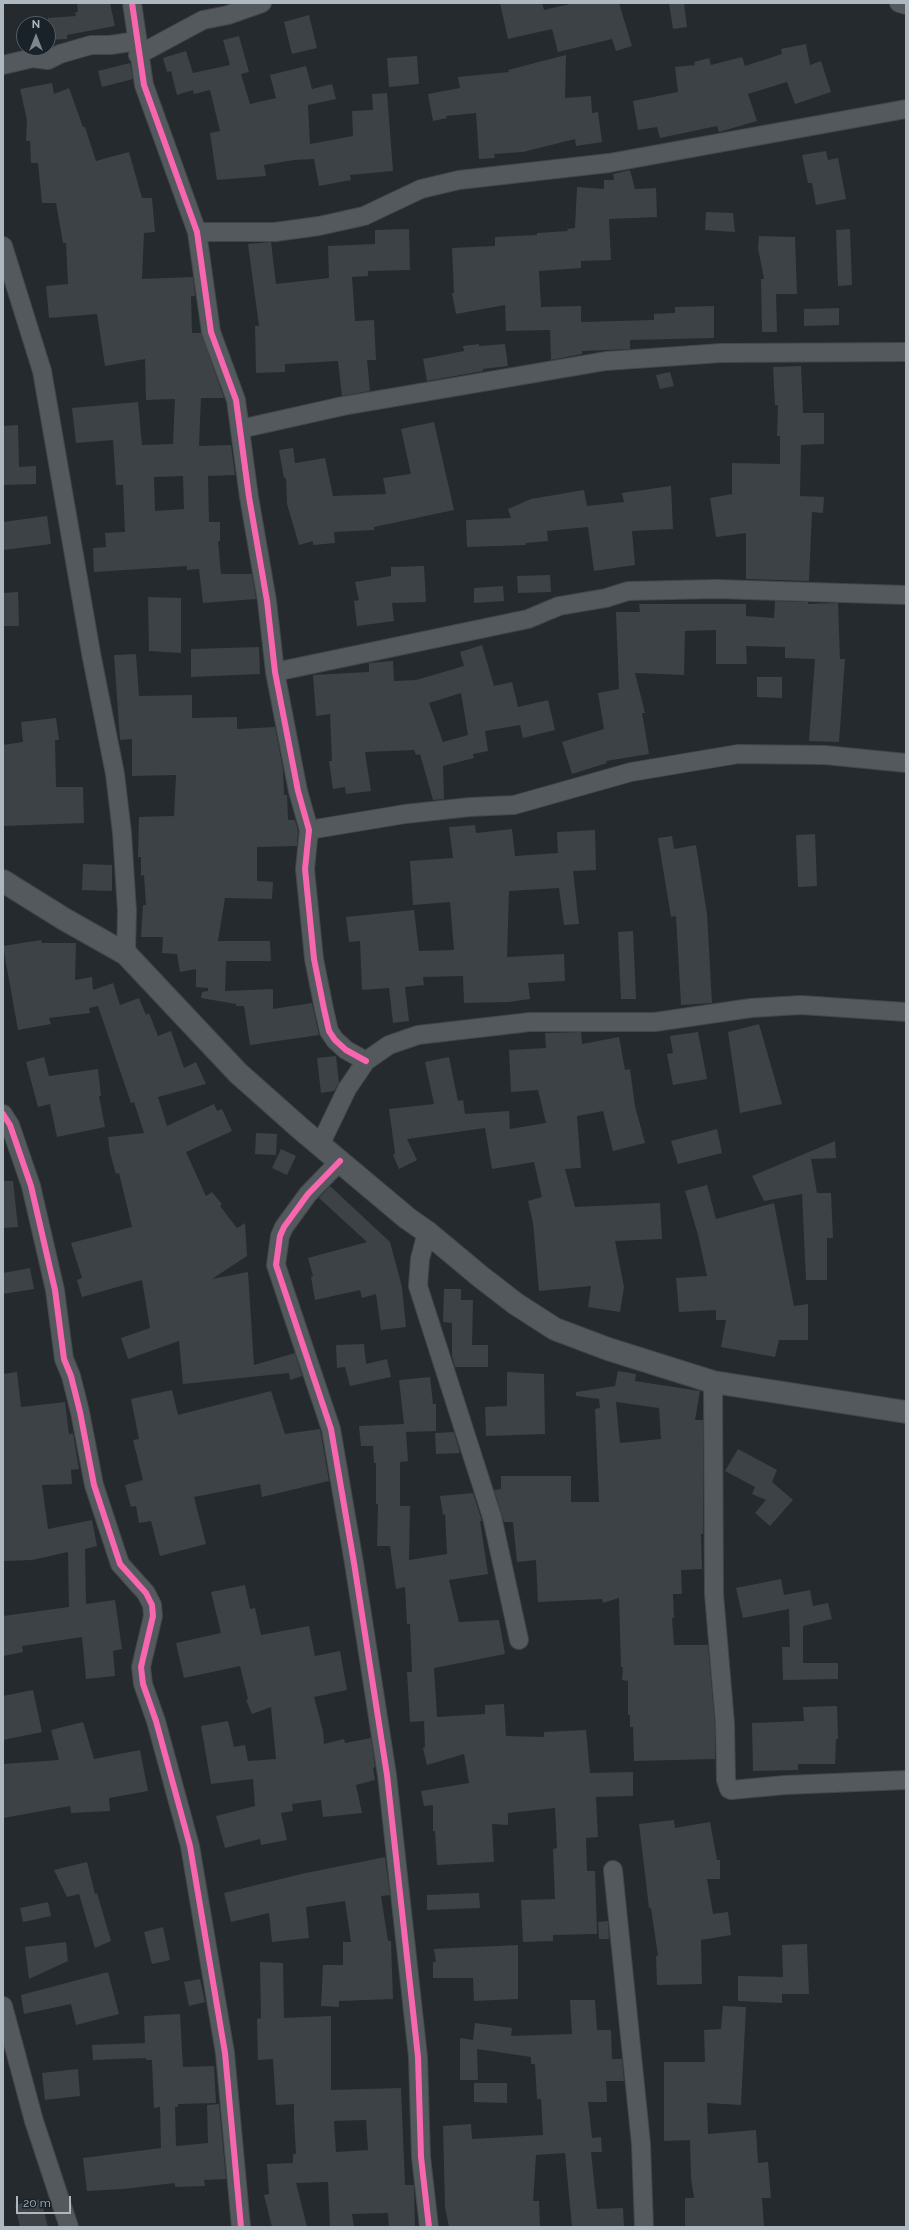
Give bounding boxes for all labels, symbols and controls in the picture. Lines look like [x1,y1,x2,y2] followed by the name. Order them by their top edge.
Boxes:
[16,16,56,56] north arrow
[32,18,40,31] text: N
[18,2188,73,2214] scale bar
[23,2196,51,2210] text: 20 m

